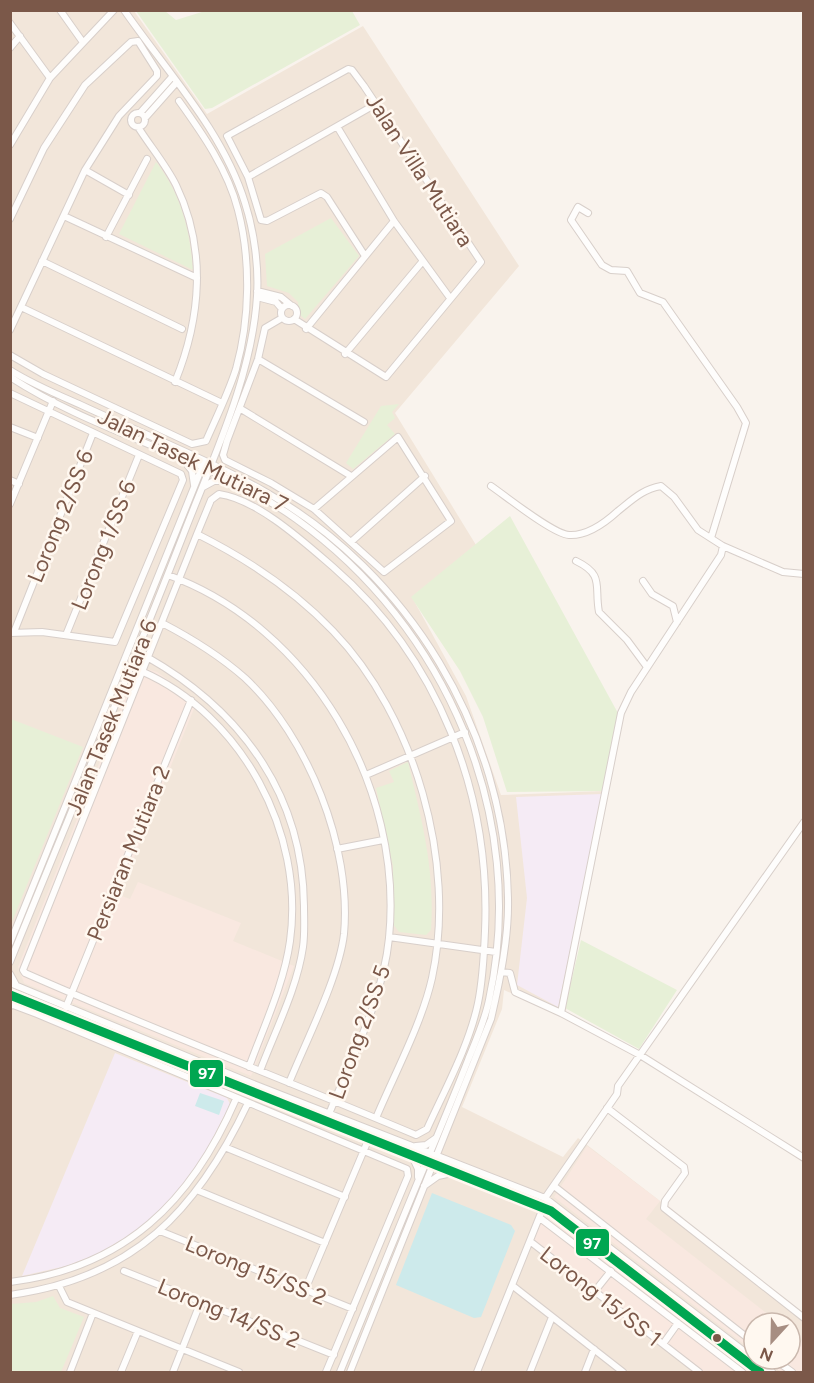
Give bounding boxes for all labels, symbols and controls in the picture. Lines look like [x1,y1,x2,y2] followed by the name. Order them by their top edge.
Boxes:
[360,89,479,252] street label: Jalan Villa Mutiara
[93,403,292,518] street label: Jalan Tasek Mutiara 7
[22,446,99,587] street label: Lorong 2/SS 6
[65,476,142,614] street label: Lorong 1/SS 6
[60,615,163,819] street label: Jalan Tasek Mutiara 6
[81,762,176,945] street label: Persiaran Mutiara 2
[323,961,396,1103] street label: Lorong 2/SS 5
[189,1059,224,1088] line badge: 97
[198,1064,216,1083] text: 97
[575,1228,610,1257] line badge: 97
[181,1230,330,1311] street label: Lorong 15/SS 2
[583,1234,601,1253] text: 97
[535,1241,667,1352] street label: Lorong 15/SS 1
[154,1273,304,1354] street label: Lorong 14/SS 2
[742,1311,802,1371] north arrow
[711,1332,723,1344] unlabelled marker
[757,1343,776,1366] text: N

